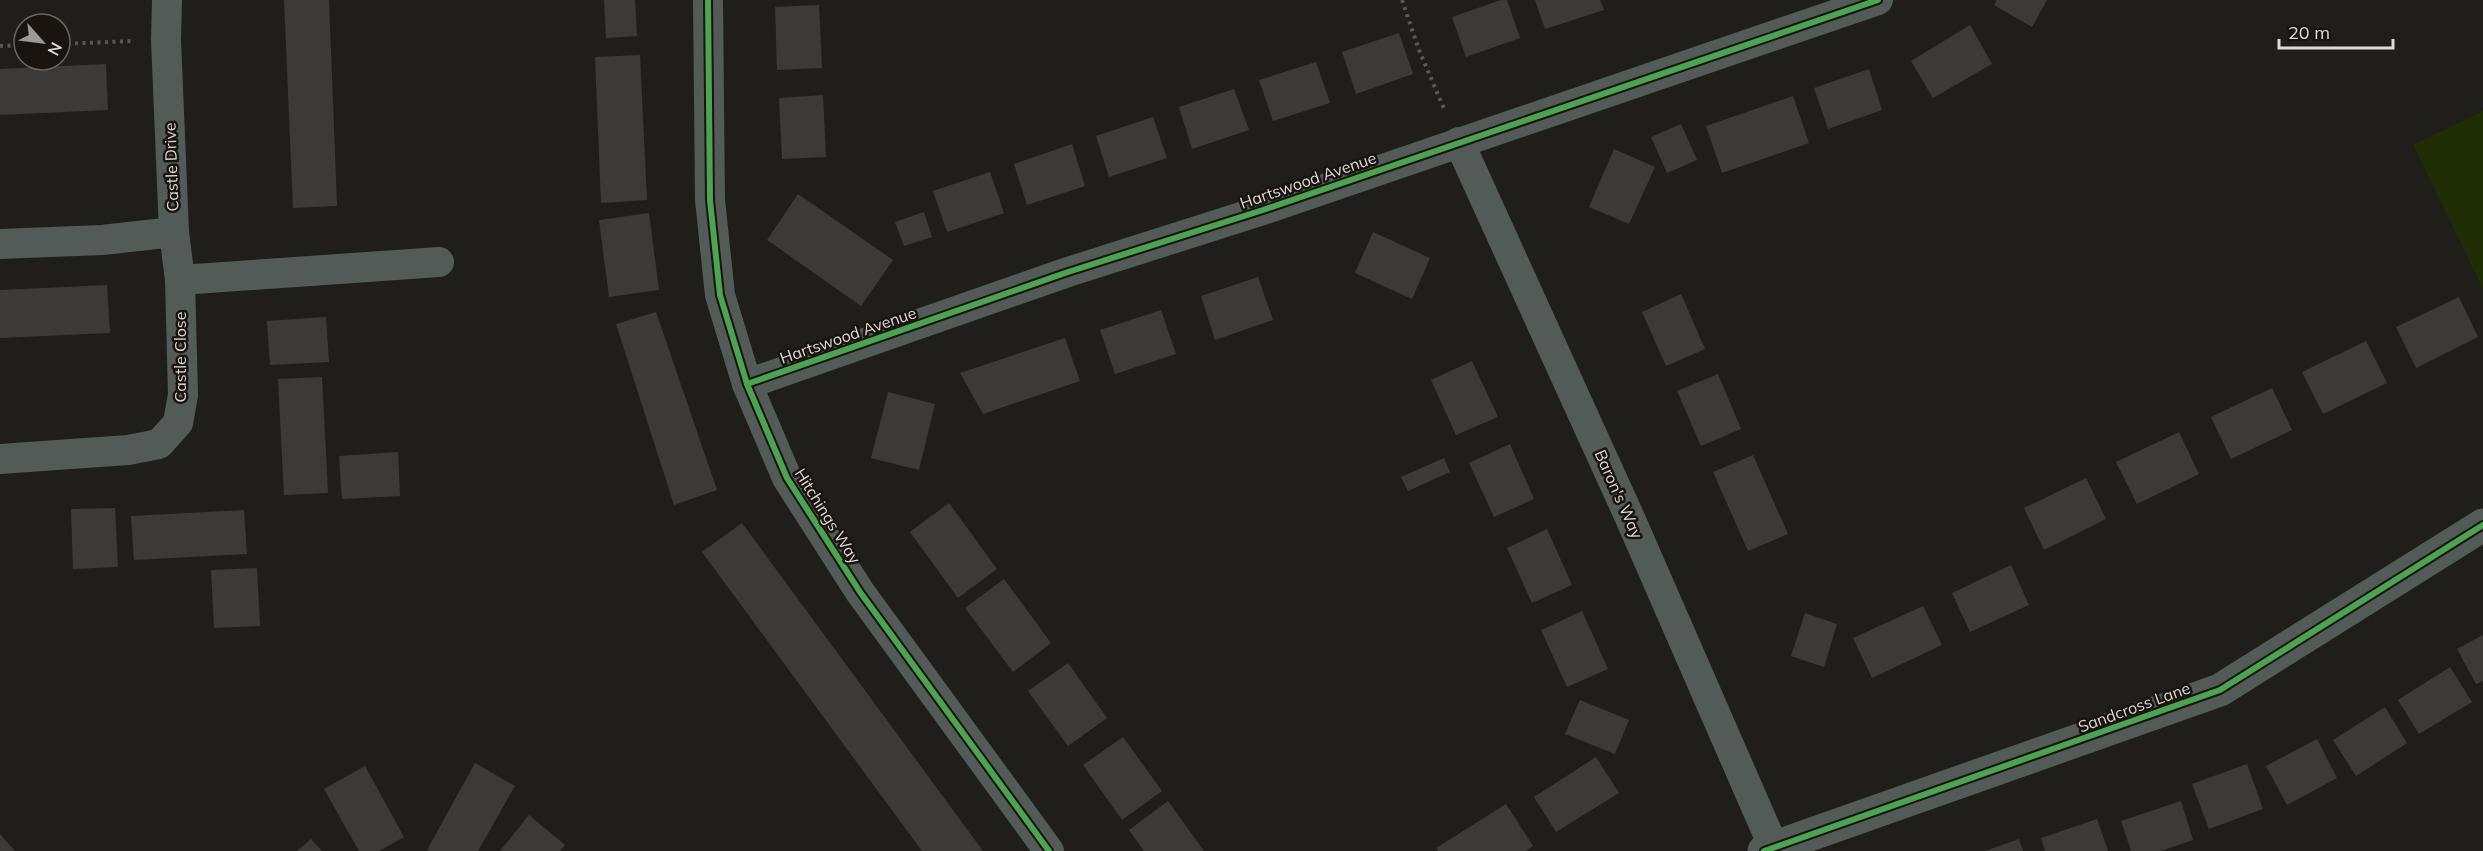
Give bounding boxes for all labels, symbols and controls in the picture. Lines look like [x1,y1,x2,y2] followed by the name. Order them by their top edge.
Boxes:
[12,12,72,72] north arrow
[2279,12,2393,50] scale bar
[2288,21,2330,44] text: 20 m
[44,39,67,59] text: N
[159,122,183,212] street label: Castle Drive
[1237,147,1379,213] street label: Hartswood Avenue
[777,302,919,368] street label: Hartswood Avenue
[170,312,190,402] street label: Castle Close
[1590,446,1648,542] street label: Baron's Way
[791,465,866,568] street label: Hitchings Way
[2075,677,2193,737] street label: Sandcross Lane

